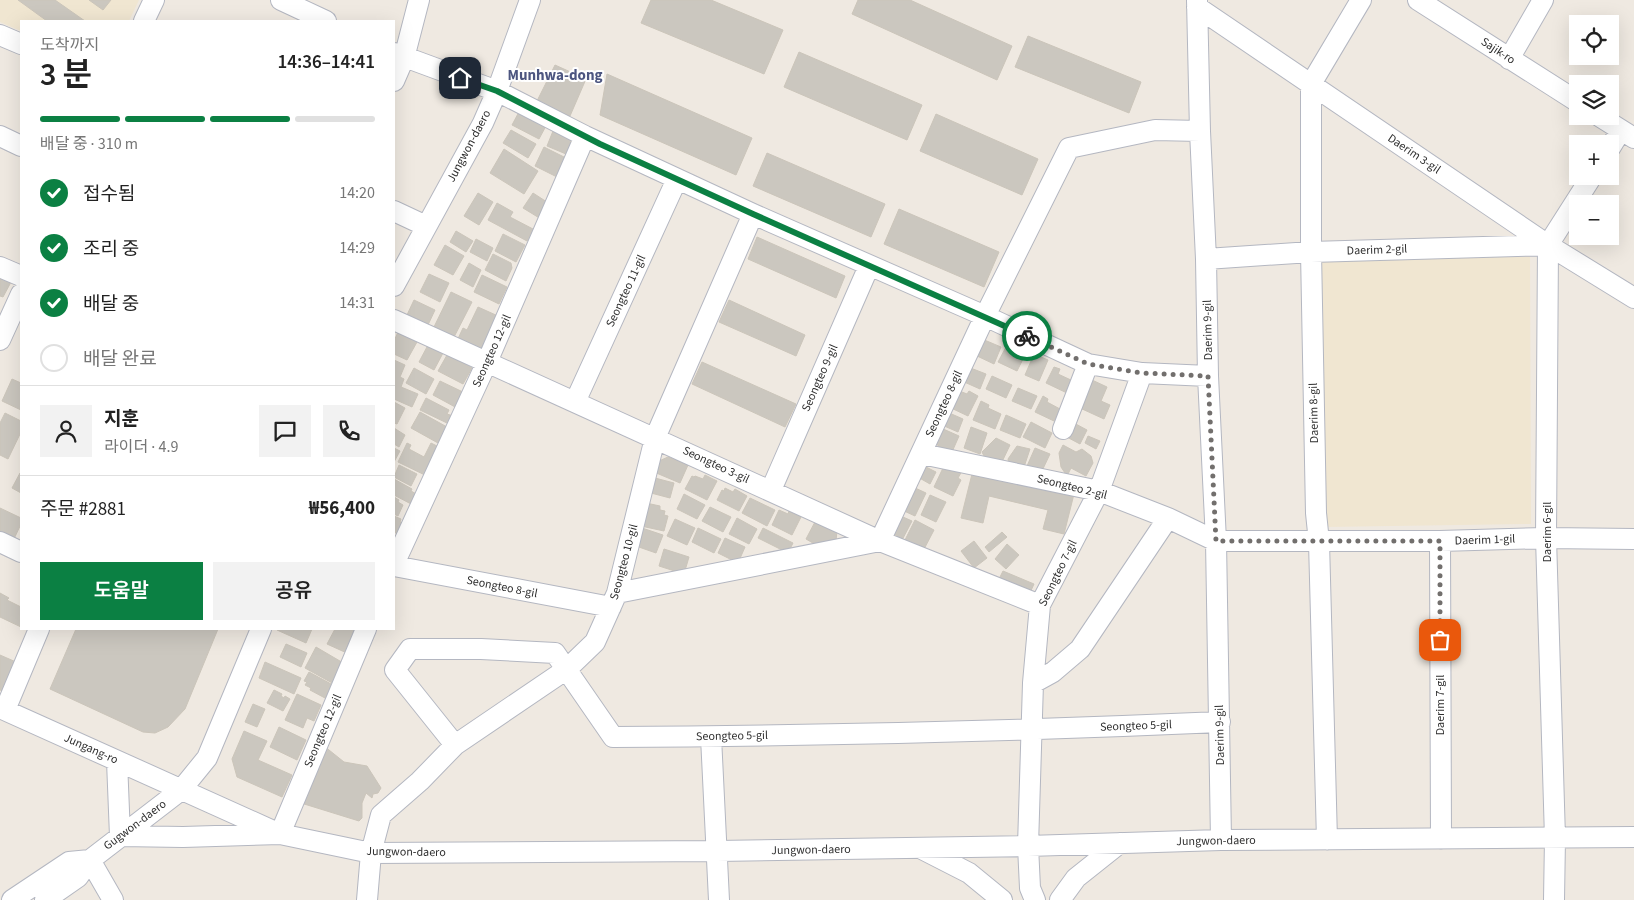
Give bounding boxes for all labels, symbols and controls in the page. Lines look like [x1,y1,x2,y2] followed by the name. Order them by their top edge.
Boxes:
[1569,15,1619,245] map controls
[1569,15,1619,65] button: locate
[40,34,99,56] text: 도착까지
[1477,34,1519,68] street label: Sajik-ro
[277,49,375,76] text: 14:36–14:41
[40,52,92,98] text: 3 분
[439,57,481,99] pin
[446,64,474,92] icon: home
[508,65,602,86] district label: Munhwa-dong
[1569,75,1619,125] button: layers
[443,107,495,185] street label: Jungwon-daero
[1384,130,1444,178] street label: Daerim 3-gil
[40,133,138,155] text: 배달 중 · 310 m
[1569,135,1619,185] button: +
[40,179,68,207] icon: check
[83,181,135,208] text: 접수됨
[339,182,375,204] text: 14:20
[1569,195,1619,245] button: −
[40,234,68,262] icon: check
[83,236,139,263] text: 조리 중
[339,237,375,259] text: 14:29
[1346,240,1408,260] street label: Daerim 2-gil
[602,252,650,330] street label: Seongteo 11-gil
[40,289,68,317] icon: check
[83,291,139,318] text: 배달 중
[339,292,375,314] text: 14:31
[1199,300,1217,360] street label: Daerim 9-gil
[1002,311,1052,361] courier
[468,312,516,390] street label: Seongteo 12-gil
[1013,322,1041,350] icon: bike
[798,342,842,414] street label: Seongteo 9-gil
[83,346,157,373] text: 배달 완료
[921,368,967,440] street label: Seongteo 8-gil
[1305,383,1323,443] street label: Daerim 8-gil
[40,405,92,457] button: person
[259,405,311,457] button: chat
[323,405,375,457] button: phone
[104,406,139,433] text: 지훈
[104,436,178,458] text: 라이더 · 4.9
[680,442,752,488] street label: Seongteo 3-gil
[1035,470,1109,504] street label: Seongteo 2-gil
[309,495,375,522] text: ₩56,400
[40,496,126,523] text: 주문 #2881
[1539,502,1556,562] street label: Daerim 6-gil
[606,522,642,602] street label: Seongteo 10-gil
[1454,530,1516,550] street label: Daerim 1-gil
[1035,537,1081,609] street label: Seongteo 7-gil
[40,562,203,620] button: 도움말
[213,562,375,620] button: 공유
[465,572,539,602] street label: Seongteo 8-gil
[1419,619,1461,661] pin
[1426,626,1454,654] icon: bag
[1432,675,1449,735] street label: Daerim 7-gil
[300,692,346,770] street label: Seongteo 12-gil
[1211,705,1229,765] street label: Daerim 9-gil
[1100,716,1172,736] street label: Seongteo 5-gil
[696,727,768,745] street label: Seongteo 5-gil
[61,730,121,768] street label: Jungang-ro
[100,796,170,854] street label: Gugwon-daero
[1176,832,1256,850] street label: Jungwon-daero
[771,841,851,859] street label: Jungwon-daero
[366,843,446,861] street label: Jungwon-daero

